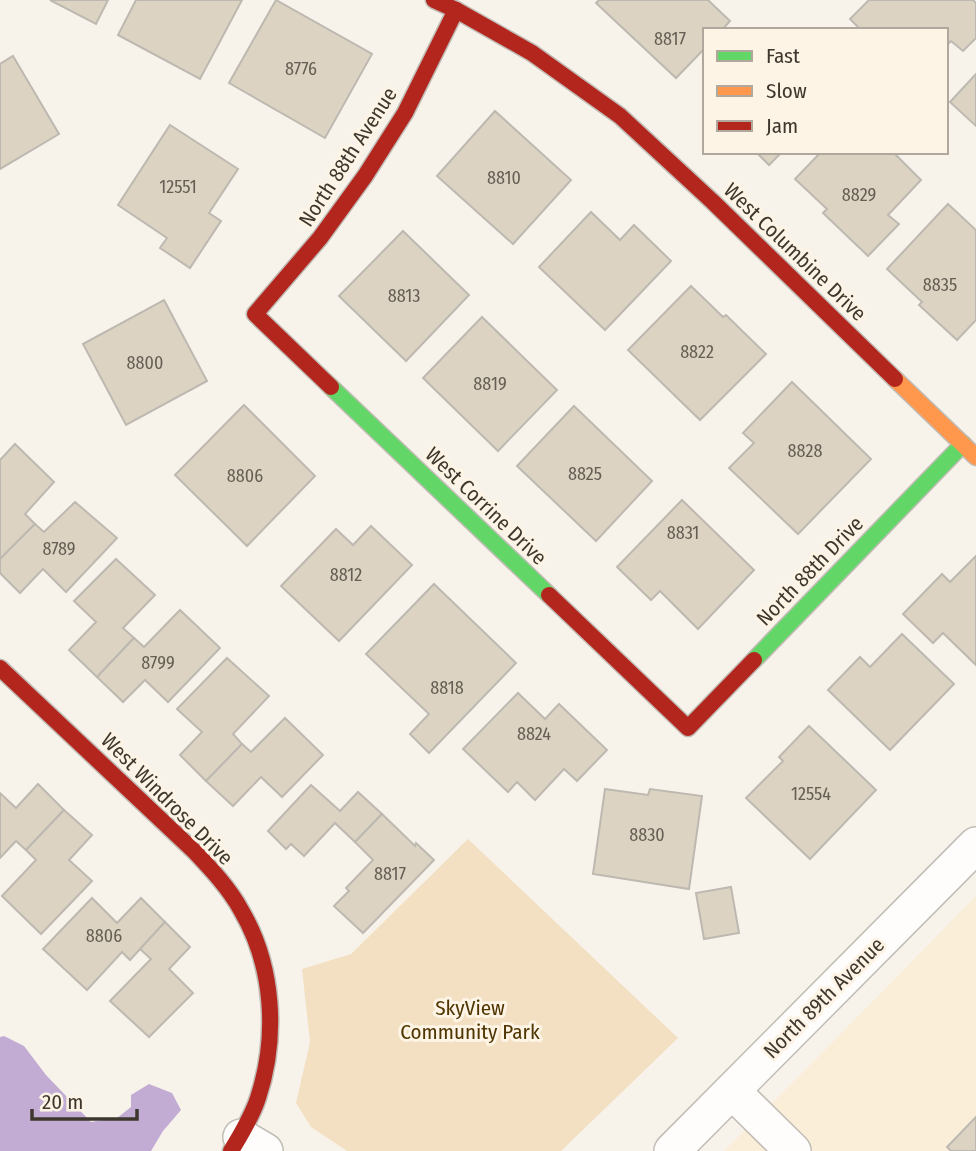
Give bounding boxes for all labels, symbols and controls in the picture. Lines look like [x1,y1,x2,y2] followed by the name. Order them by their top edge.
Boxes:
[654,28,686,50] house number: 8817
[703,28,948,154] legend
[766,43,800,69] text: Fast
[285,58,317,80] house number: 8776
[766,78,807,104] text: Slow
[293,82,403,232] street label: North 88th Avenue
[766,113,798,139] text: Jam
[487,167,521,189] house number: 8810
[159,176,197,198] house number: 12551
[718,177,872,327] street label: West Columbine Drive
[842,184,876,206] house number: 8829
[923,274,957,296] house number: 8835
[388,285,420,307] house number: 8813
[680,341,714,363] house number: 8822
[127,352,163,374] house number: 8800
[473,373,507,395] house number: 8819
[788,440,822,462] house number: 8828
[420,442,552,570] street label: West Corrine Drive
[568,463,602,485] house number: 8825
[227,465,263,487] house number: 8806
[751,511,869,631] street label: North 88th Drive
[667,522,699,544] house number: 8831
[42,538,76,560] house number: 8789
[330,564,362,586] house number: 8812
[141,652,175,674] house number: 8799
[430,677,464,699] house number: 8818
[517,723,551,745] house number: 8824
[95,727,239,871] street label: West Windrose Drive
[791,783,831,805] house number: 12554
[629,824,665,846] house number: 8830
[374,863,406,885] house number: 8817
[86,925,122,947] house number: 8806
[758,932,890,1064] street label: North 89th Avenue
[400,995,540,1045] park label: SkyView Community Park
[32,1078,136,1122] scale bar
[42,1089,83,1115] text: 20 m

